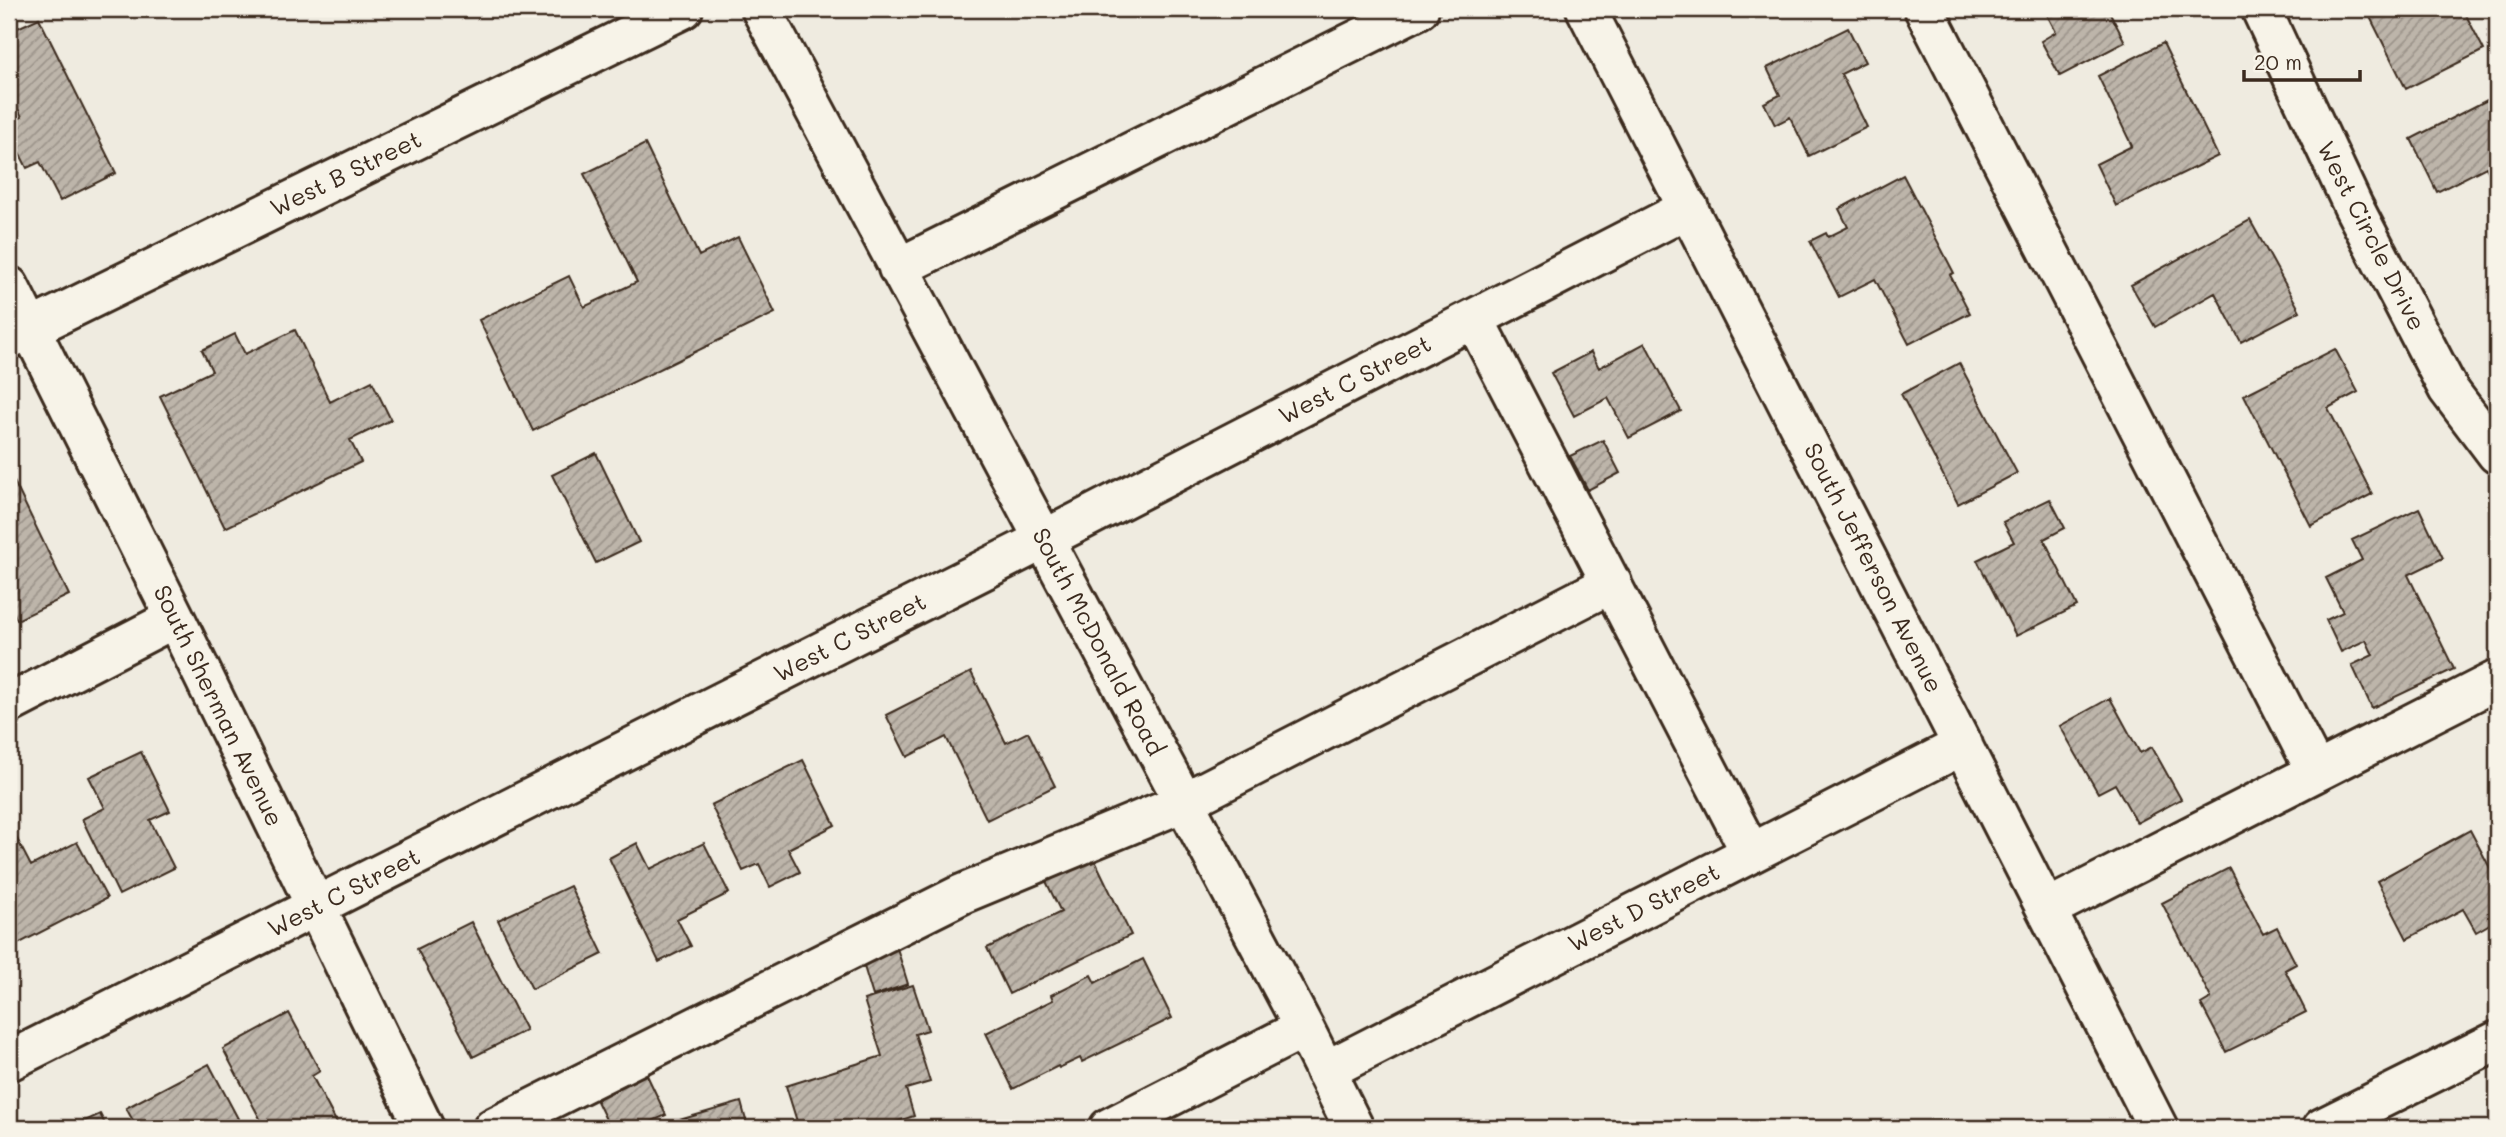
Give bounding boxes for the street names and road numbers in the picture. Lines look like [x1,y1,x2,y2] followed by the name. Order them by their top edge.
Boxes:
[264,123,426,223] street label: West B Street
[2311,135,2433,335] street label: West Circle Drive
[1273,327,1436,430] street label: West C Street
[1798,437,1951,697] street label: South Jefferson Avenue
[1026,522,1173,761] street label: South McDonald Road
[147,580,291,831] street label: South Sherman Avenue
[768,585,931,688] street label: West C Street
[262,840,425,943] street label: West C Street
[1562,855,1724,958] street label: West D Street

